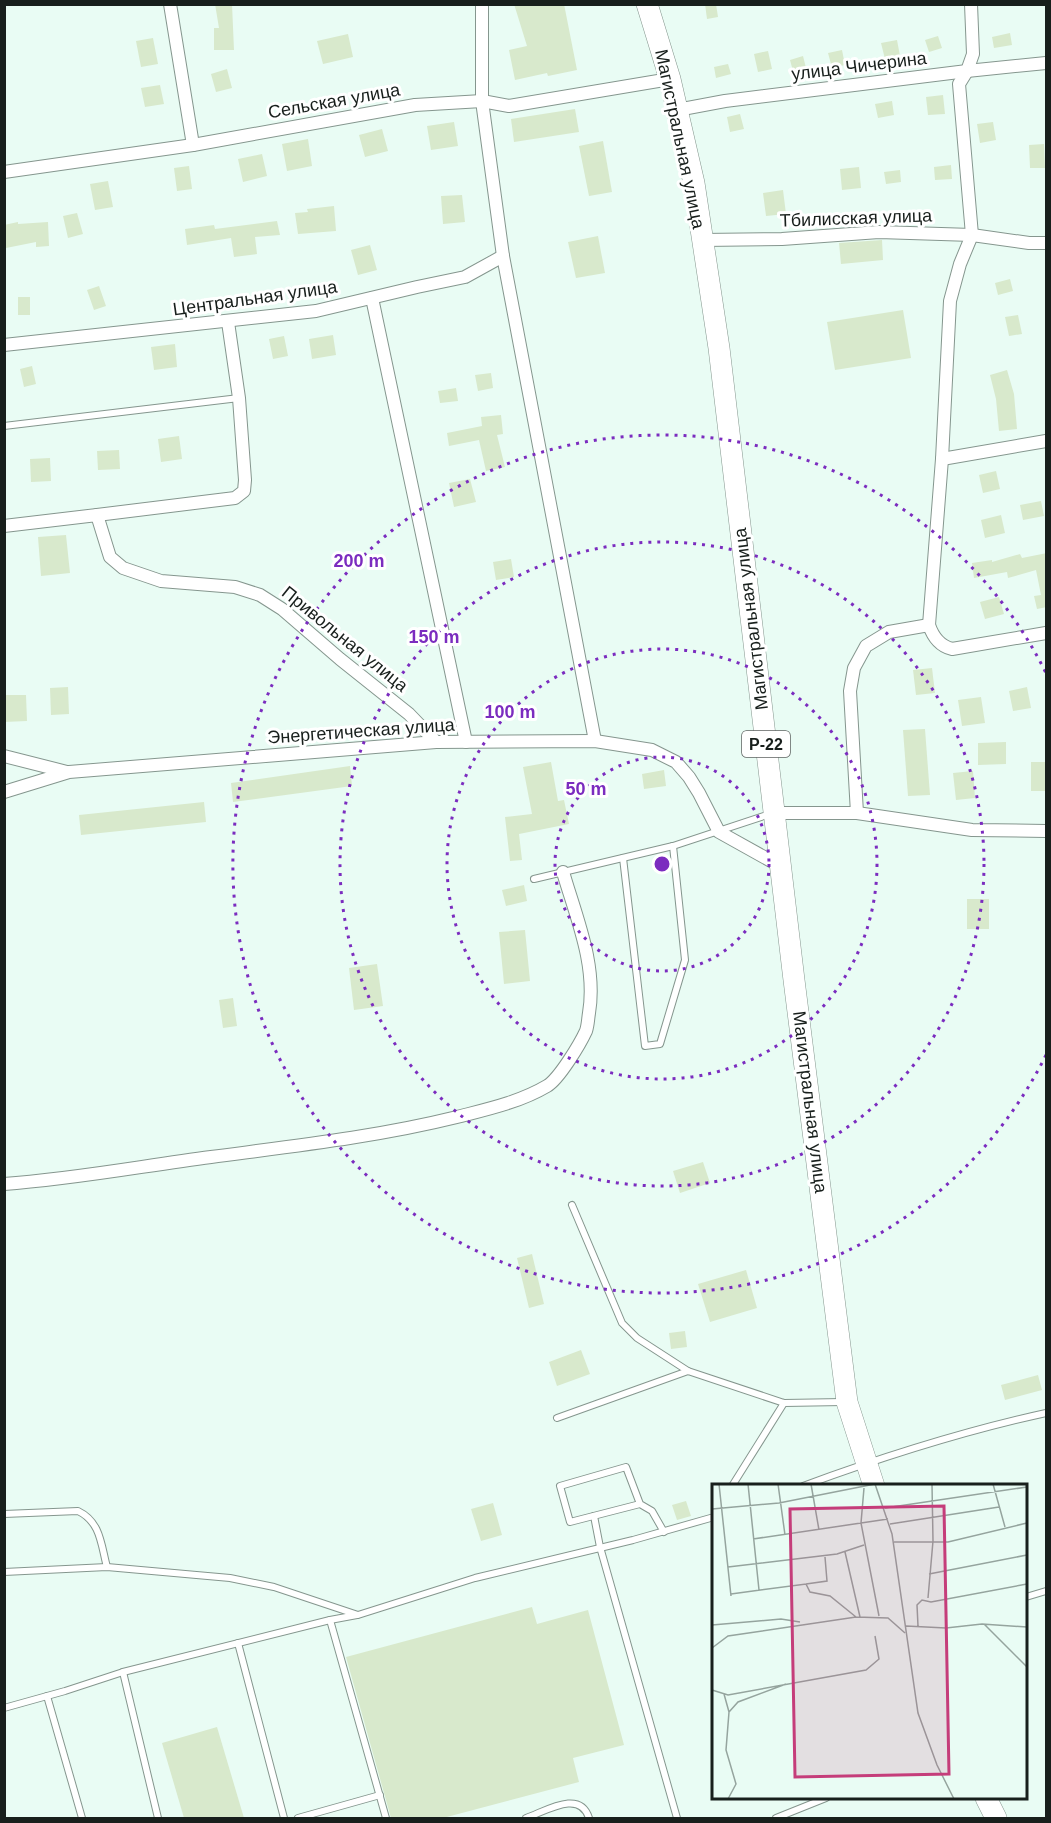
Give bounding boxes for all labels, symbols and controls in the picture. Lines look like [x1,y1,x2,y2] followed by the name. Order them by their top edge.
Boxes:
[651,47,709,232] street label: Магистральная улица
[790,48,929,84] street label: улица Чичерина
[266,79,403,122] street label: Сельская улица
[779,205,934,231] street label: Тбилисская улица
[172,276,339,319] street label: Центральная улица
[730,526,772,711] street label: Магистральная улица
[333,551,385,571] text: 200 m
[278,582,413,696] street label: Привольная улица
[408,627,460,647] text: 150 m
[484,702,536,722] text: 100 m
[267,714,456,748] street label: Энергетическая улица
[742,731,790,757] road number: Р-22
[565,779,607,799] text: 50 m
[652,854,672,874] centre of rings
[789,1010,831,1195] street label: Магистральная улица
[712,1484,1027,1799] inset map

